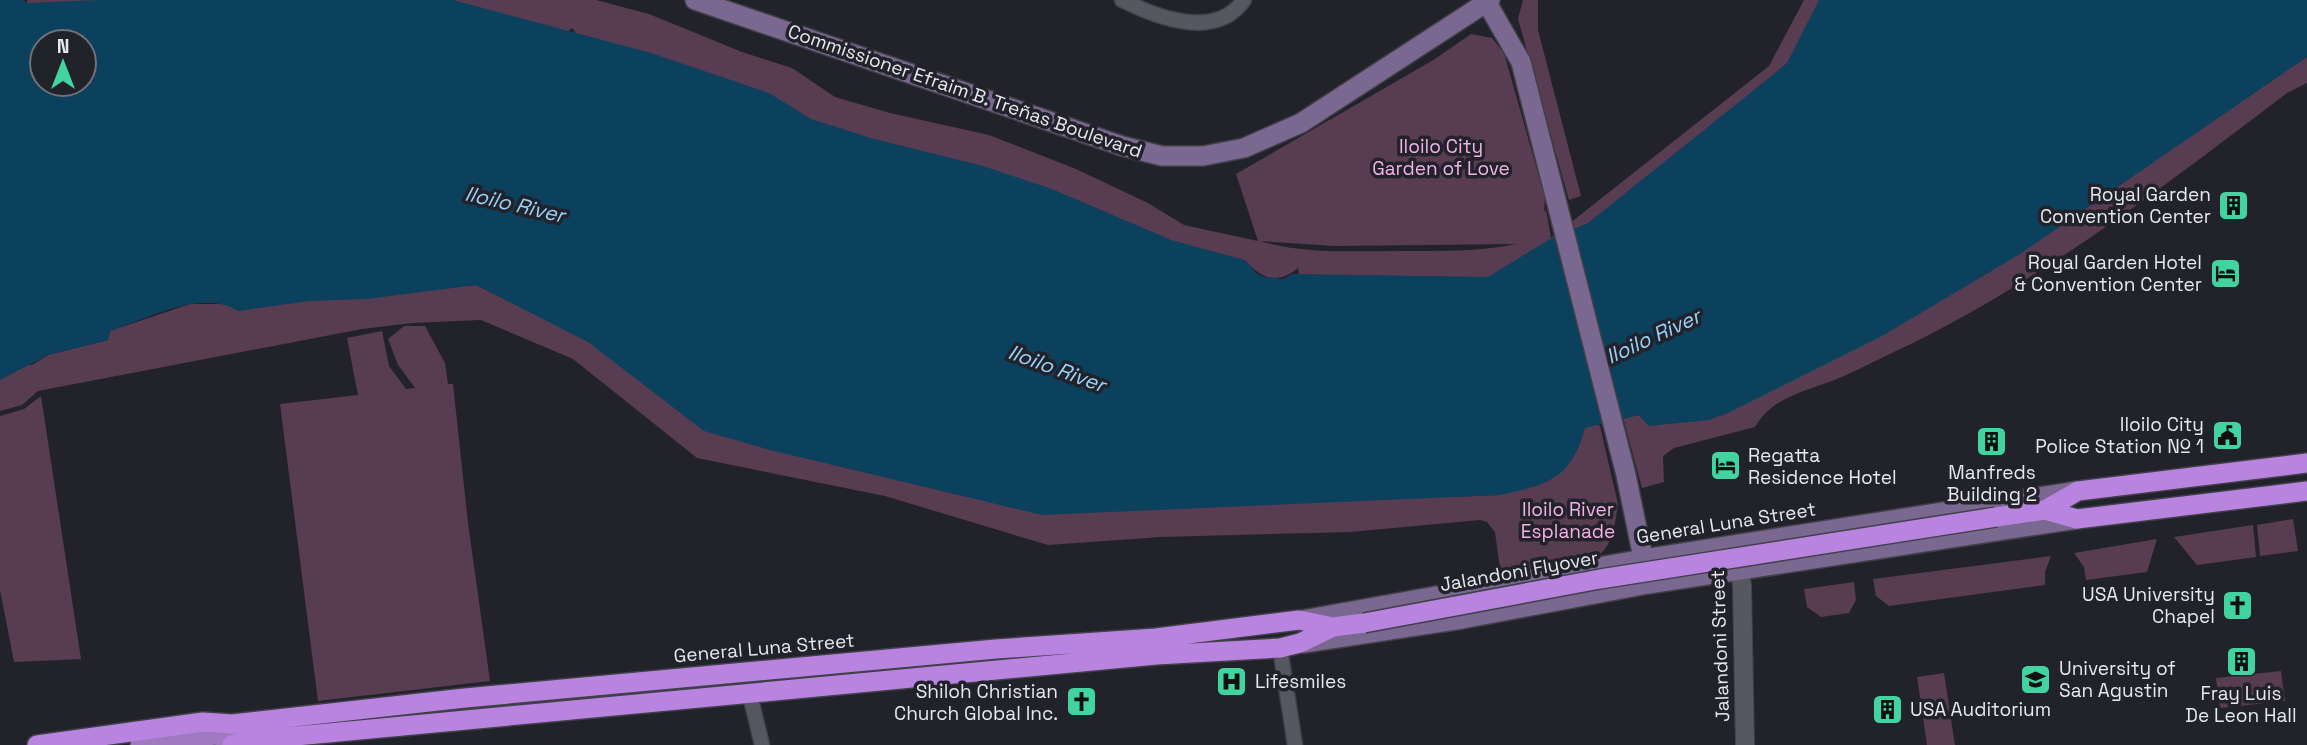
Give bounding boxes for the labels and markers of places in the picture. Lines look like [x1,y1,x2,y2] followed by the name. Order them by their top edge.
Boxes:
[2040,182,2211,229] place label: Royal Garden Convention Center
[2217,188,2251,222] building icon: Royal Garden Convention Center
[2015,250,2202,297] place label: Royal Garden Hotel & Convention Center
[2208,256,2242,290] hotel icon: Royal Garden Hotel & Convention Center
[2035,412,2204,459] place label: Iloilo City Police Station № 1
[2210,418,2244,452] public building icon: Iloilo City Police Station № 1
[1975,424,2009,458] building icon: Manfreds Building 2
[1748,443,1897,490] place label: Regatta Residence Hotel
[1708,449,1742,483] hotel icon: Regatta Residence Hotel
[1947,460,2037,507] place label: Manfreds Building 2
[2082,582,2215,629] place label: USA University Chapel
[2221,588,2255,622] church icon: USA University Chapel
[2224,645,2258,679] building icon: Fray Luis De Leon Hall
[2059,656,2176,703] place label: University of San Agustin
[2019,662,2053,696] school or university icon: University of San Agustin
[1215,664,1249,698] hospital icon: Lifesmiles
[1255,669,1346,694] place label: Lifesmiles
[894,679,1058,726] place label: Shiloh Christian Church Global Inc.
[2185,681,2297,728] place label: Fray Luis De Leon Hall
[1064,685,1098,719] church icon: Shiloh Christian Church Global Inc.
[1870,692,1904,726] building icon: USA Auditorium
[1910,697,2051,722] place label: USA Auditorium

